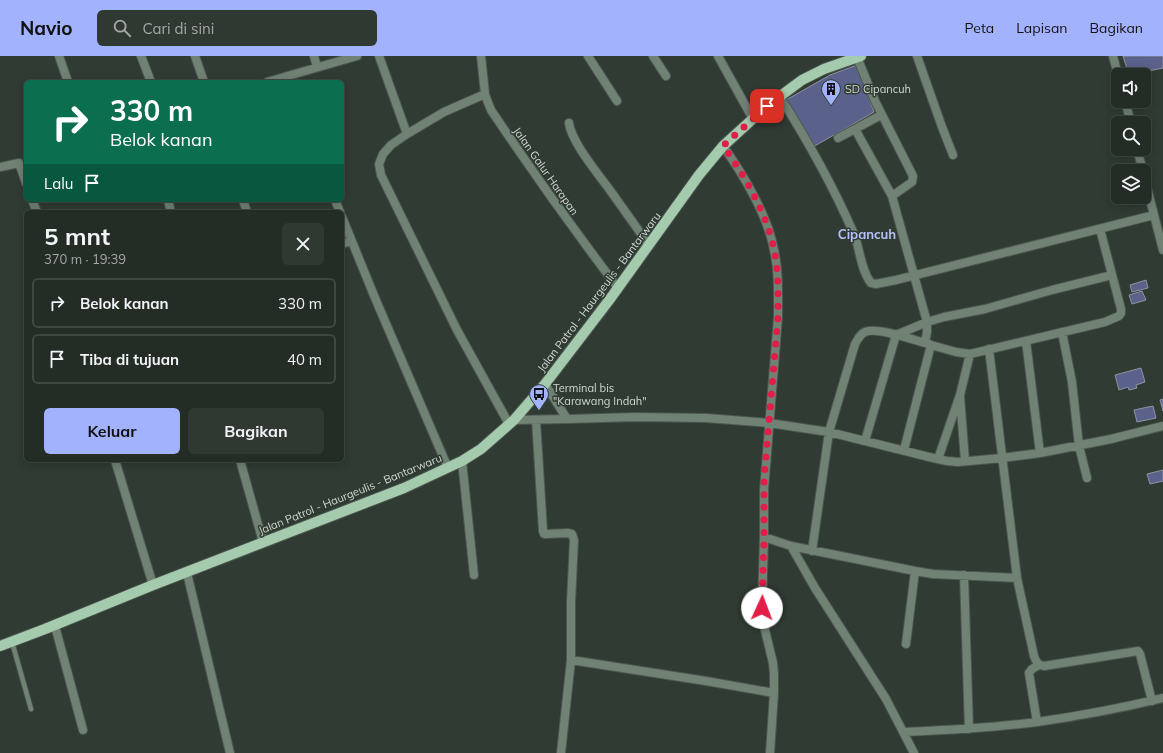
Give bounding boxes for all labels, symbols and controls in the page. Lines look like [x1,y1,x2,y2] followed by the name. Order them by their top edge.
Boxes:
[97,10,377,46] search box
[20,16,73,40] text: Navio
[111,17,133,39] icon: search
[143,19,214,38] text: Cari di sini
[965,19,994,37] text: Peta
[1016,19,1068,37] text: Lapisan
[1090,19,1143,37] text: Bagikan
[1111,68,1151,204] map controls
[1111,68,1151,108] button: sound
[820,78,842,106] building icon: SD Cipancuh
[845,82,911,96] place label: SD Cipancuh
[750,89,784,123] pin
[110,93,193,128] text: 330 m
[756,95,778,117] icon: arrive
[44,96,96,148] icon: right
[1111,116,1151,156] button: search
[510,124,582,218] street label: Jalan Galur Harapan
[110,128,212,151] text: Belok kanan
[1111,164,1151,204] button: layers
[81,172,103,194] icon: arrive
[44,174,73,193] text: Lalu
[534,209,664,375] street label: Jalan Patrol - Haurgeulis - Bantarwaru
[44,221,110,251] text: 5 mnt
[282,223,324,265] button: close
[838,226,896,242] district label: Cipancuh
[44,251,126,267] text: 370 m · 19:39
[46,292,68,314] icon: right
[80,294,169,313] text: Belok kanan
[278,294,322,313] text: 330 m
[46,348,68,370] icon: arrive
[80,350,179,369] text: Tiba di tujuan
[287,350,322,369] text: 40 m
[553,381,647,408] place label: Terminal bis "Karawang Indah"
[528,383,550,411] bus stop icon: Terminal bis "Karawang Indah"
[44,408,180,454] button: Keluar
[188,408,324,454] button: Bagikan
[256,451,444,537] street label: Jalan Patrol - Haurgeulis - Bantarwaru
[741,587,783,629] position arrow

